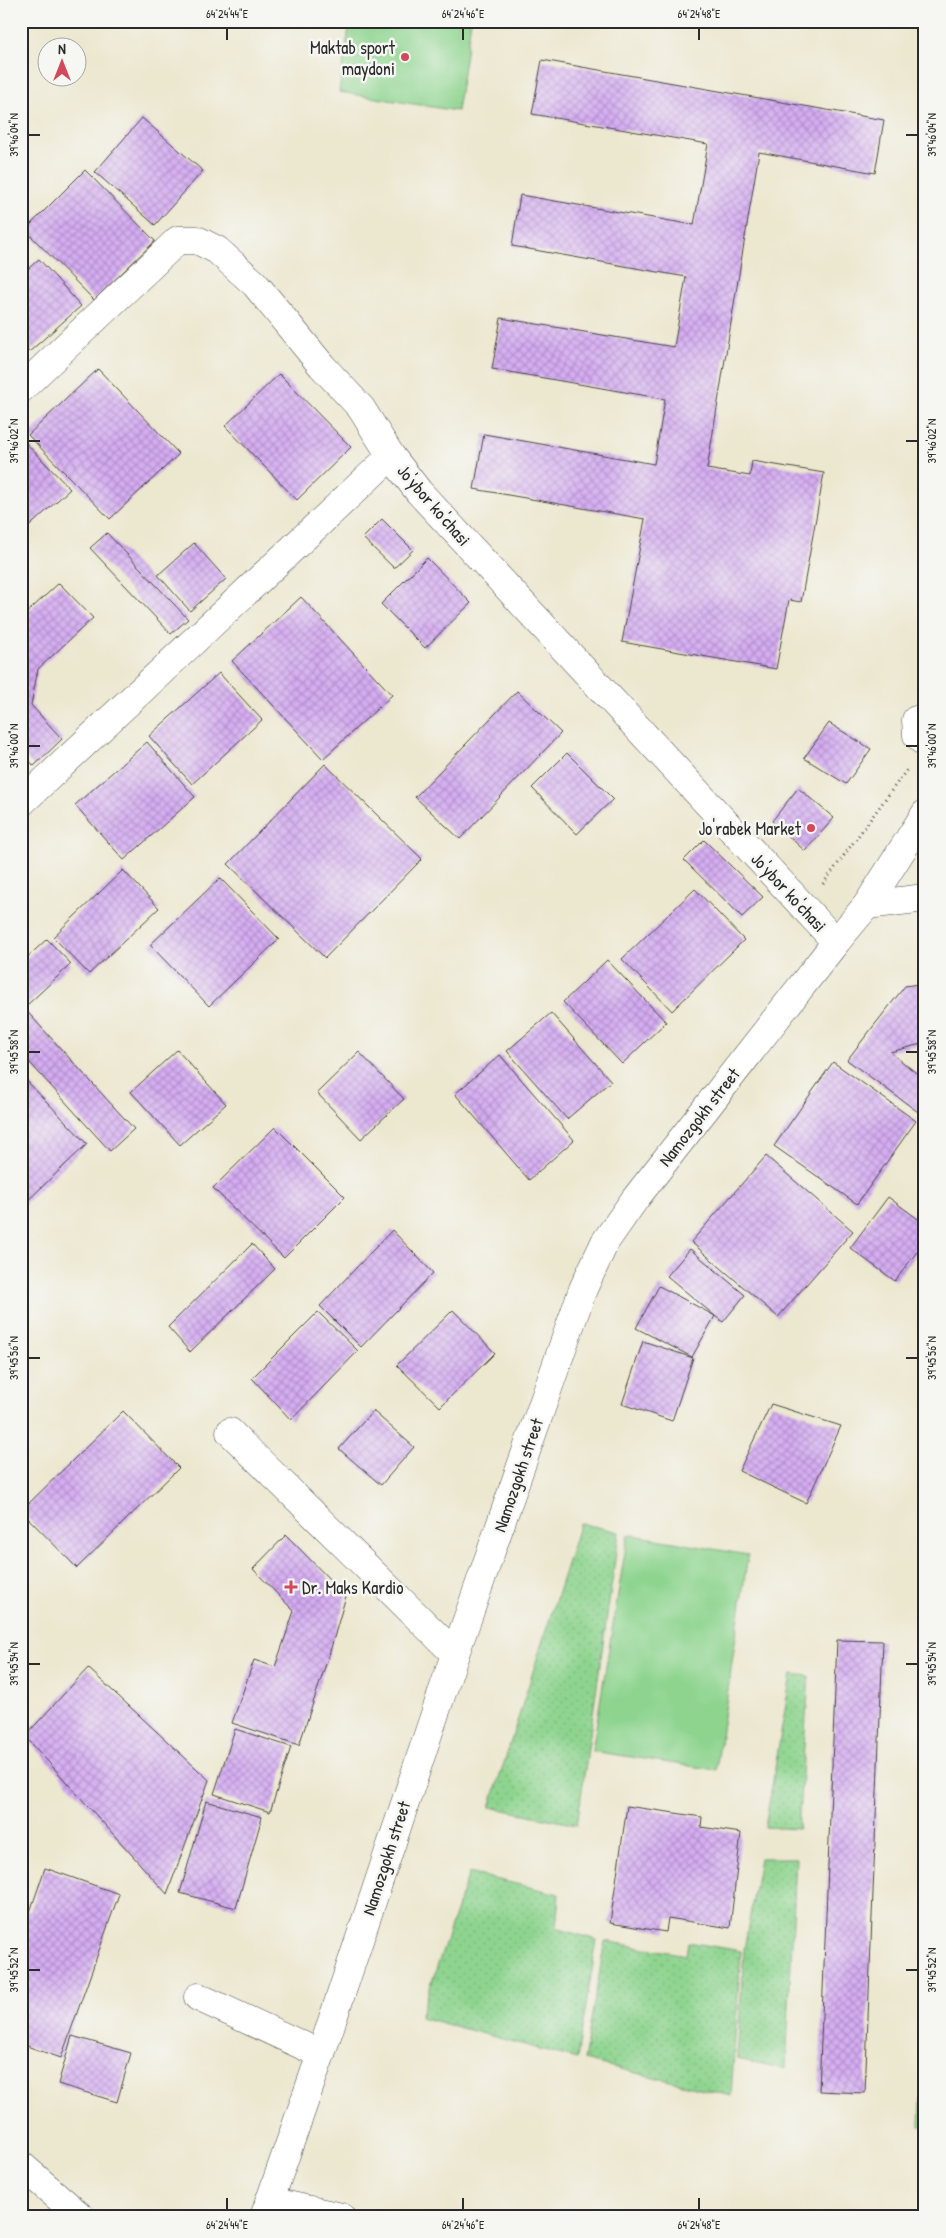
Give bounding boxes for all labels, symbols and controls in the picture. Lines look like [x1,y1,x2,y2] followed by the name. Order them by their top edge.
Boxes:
[206,5,249,22] text: 64°24'44"E
[442,5,485,22] text: 64°24'46"E
[678,5,721,22] text: 64°24'48"E
[310,35,396,81] place label: Maktab sport maydoni
[38,38,88,88] north arrow
[58,39,66,58] text: N
[399,51,411,63] marker: Maktab sport maydoni
[5,113,22,157] text: 39°46'04"N
[923,113,940,157] text: 39°46'04"N
[5,419,22,463] text: 39°46'02"N
[923,419,940,463] text: 39°46'02"N
[392,459,476,551] street label: Jo'ybor ko'chasi
[5,724,22,768] text: 39°46'00"N
[923,724,940,768] text: 39°46'00"N
[698,816,802,841] place label: Jo'rabek Market
[805,822,817,834] marker: Jo'rabek Market
[746,847,832,937] street label: Jo'ybor ko'chasi
[5,1030,22,1074] text: 39°45'58"N
[923,1030,940,1074] text: 39°45'58"N
[653,1062,746,1172] street label: Namozgokh street
[5,1336,22,1380] text: 39°45'56"N
[923,1336,940,1380] text: 39°45'56"N
[487,1414,549,1535] street label: Namozgokh street
[302,1575,403,1600] place label: Dr. Maks Kardio
[284,1580,298,1594] marker: Dr. Maks Kardio
[5,1642,22,1686] text: 39°45'54"N
[923,1642,940,1686] text: 39°45'54"N
[356,1797,416,1918] street label: Namozgokh street
[5,1948,22,1992] text: 39°45'52"N
[923,1948,940,1992] text: 39°45'52"N
[206,2216,249,2233] text: 64°24'44"E
[442,2216,485,2233] text: 64°24'46"E
[678,2216,721,2233] text: 64°24'48"E

